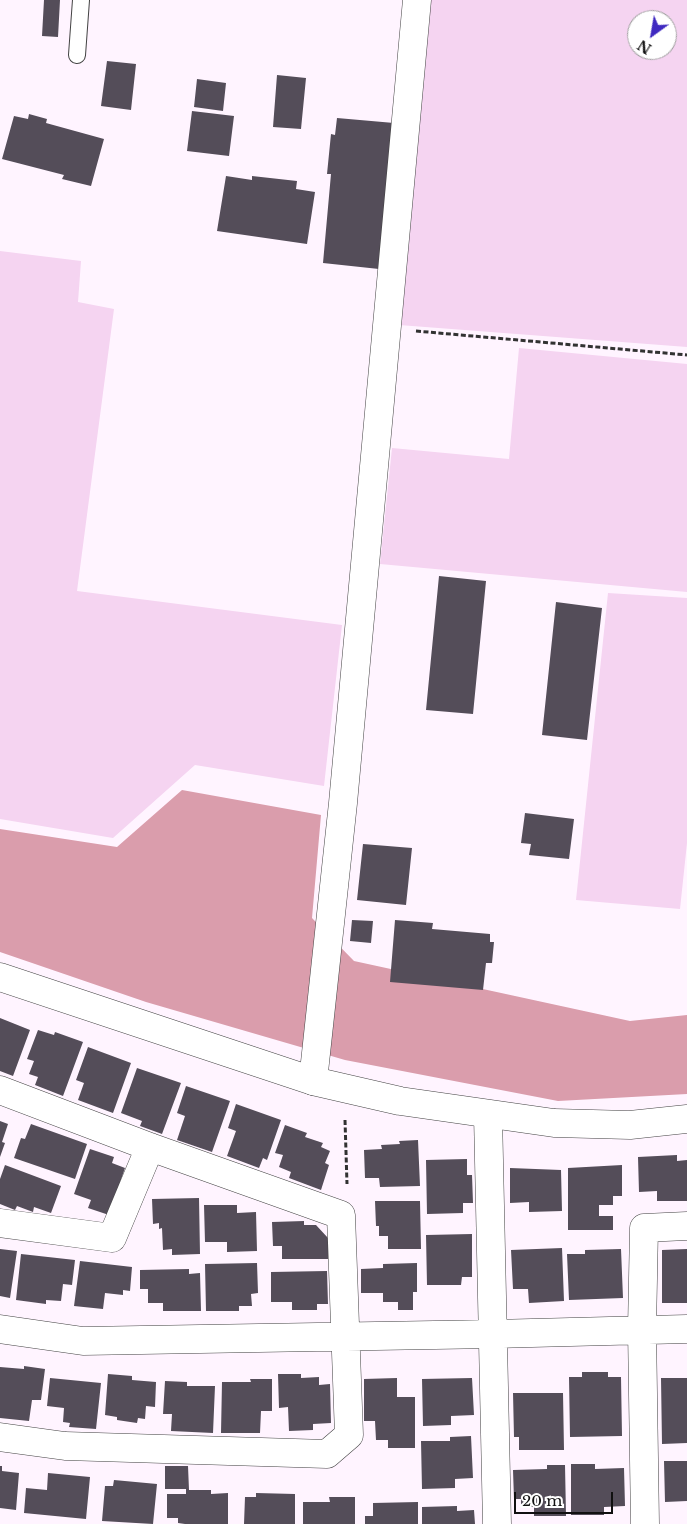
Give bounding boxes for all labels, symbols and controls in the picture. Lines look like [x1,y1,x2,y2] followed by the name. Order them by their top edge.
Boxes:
[627,10,677,60] north arrow
[634,36,655,58] text: N
[517,1482,616,1514] scale bar
[522,1491,562,1510] text: 20 m

